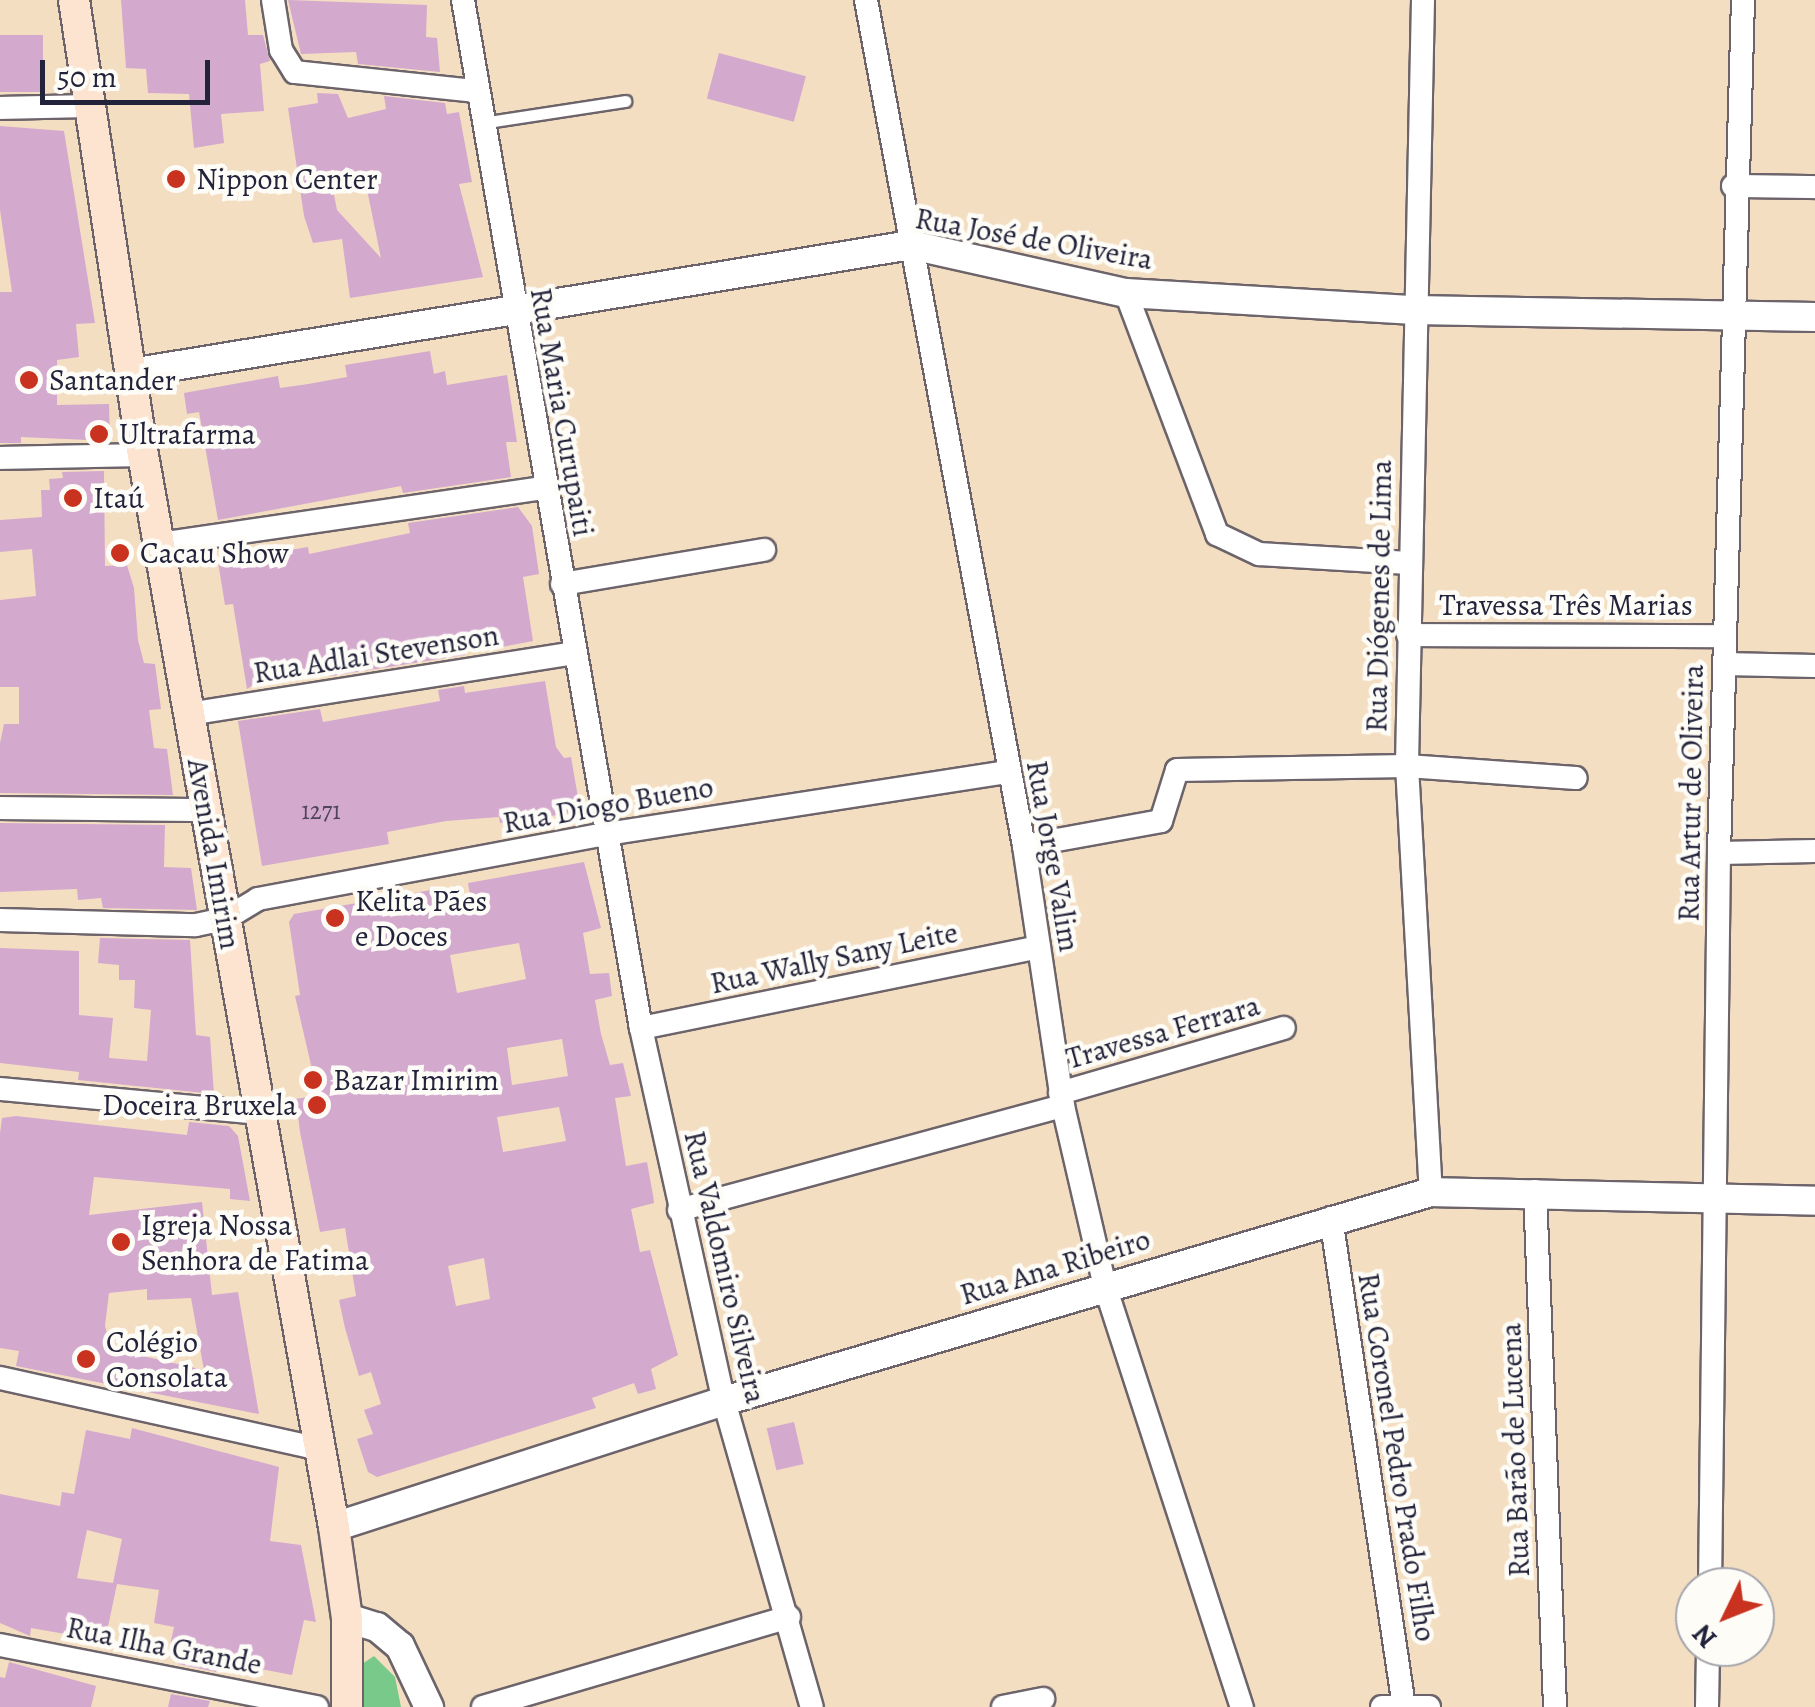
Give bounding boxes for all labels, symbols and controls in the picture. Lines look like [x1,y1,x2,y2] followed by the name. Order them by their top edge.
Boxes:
[45,40,215,102] scale bar
[57,57,117,97] text: 50 m
[196,161,378,197] place label: Nippon Center
[165,168,187,190] marker: Nippon Center
[912,200,1156,278] street label: Rua José de Oliveira
[522,285,602,539] street label: Rua Maria Curupaiti
[49,362,176,398] place label: Santander
[18,369,40,391] marker: Santander
[119,416,256,452] place label: Ultrafarma
[88,423,110,445] marker: Ultrafarma
[1359,459,1399,733] street label: Rua Diógenes de Lima
[93,480,144,516] place label: Itaú
[62,487,84,509] marker: Itaú
[140,535,289,571] place label: Cacau Show
[109,542,131,564] marker: Cacau Show
[1439,587,1693,623] street label: Travessa Três Marias
[251,617,501,691] street label: Rua Adlai Stevenson
[1671,664,1711,922] street label: Rua Artur de Oliveira
[180,756,248,952] street label: Avenida Imirim
[1018,758,1088,954] street label: Rua Jorge Valim
[500,769,716,841] street label: Rua Diogo Bueno
[301,796,341,826] house number: 1271
[355,883,487,954] place label: Kelita Pães e Doces
[324,907,346,929] marker: Kelita Pães e Doces
[707,914,961,1002] street label: Rua Wally Sany Leite
[1062,987,1264,1077] street label: Travessa Ferrara
[333,1062,499,1098] place label: Bazar Imirim
[302,1069,324,1091] marker: Bazar Imirim
[102,1087,297,1123] place label: Doceira Bruxela
[306,1094,328,1116] marker: Doceira Bruxela
[676,1127,774,1407] street label: Rua Valdomiro Silveira
[141,1207,369,1278] place label: Igreja Nossa Senhora de Fatima
[956,1221,1154,1313] street label: Rua Ana Ribeiro
[110,1231,132,1253] marker: Igreja Nossa Senhora de Fatima
[1350,1270,1444,1644] street label: Rua Coronel Pedro Prado Filho
[1493,1322,1537,1578] street label: Rua Barão de Lucena
[106,1324,228,1394] place label: Colégio Consolata
[75,1348,97,1370] marker: Colégio Consolata
[1675,1567,1775,1667] north arrow
[63,1609,265,1683] street label: Rua Ilha Grande
[1684,1616,1725,1657] text: N

